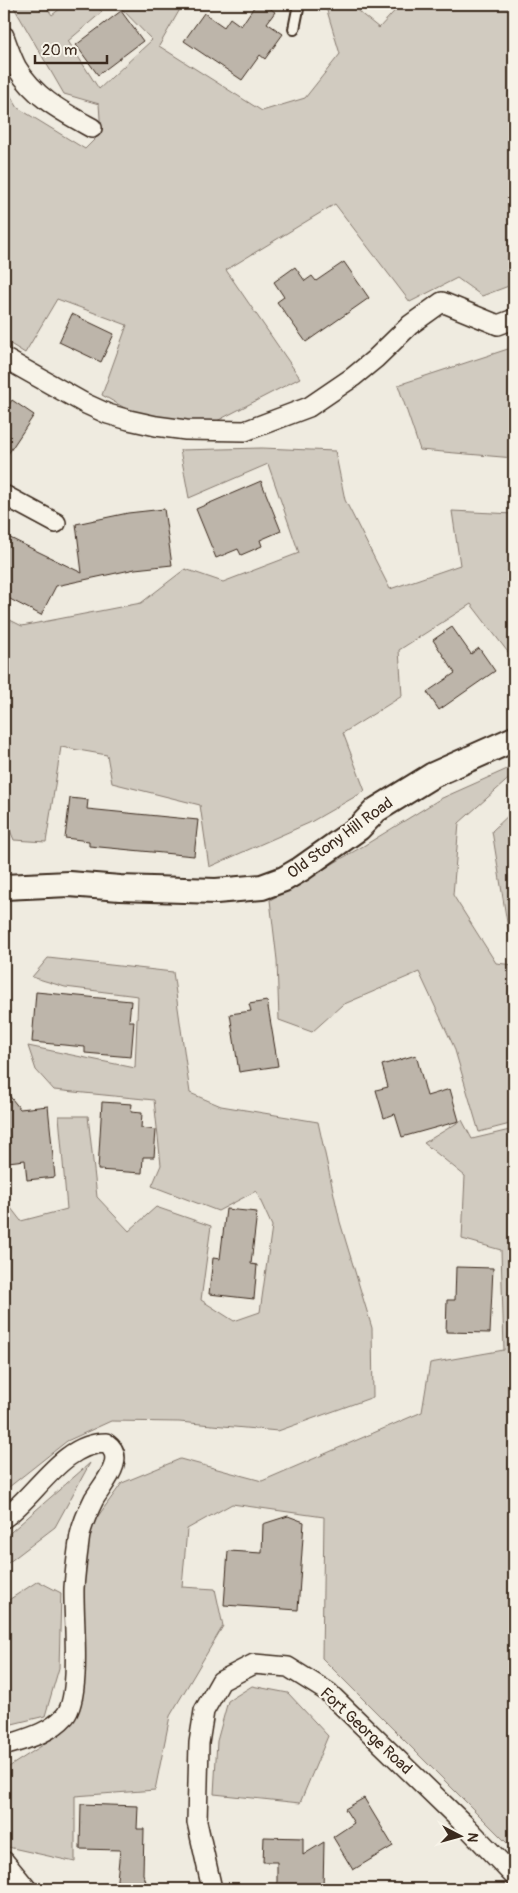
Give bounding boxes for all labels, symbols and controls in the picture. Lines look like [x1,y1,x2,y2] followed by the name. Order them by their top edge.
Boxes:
[35,32,108,64] scale bar
[42,41,77,60] text: 20 m
[283,793,397,883] street label: Old Stony Hill Road
[316,1683,416,1779] street label: Fort George Road
[436,1810,486,1860] north arrow
[463,1832,481,1843] text: N

